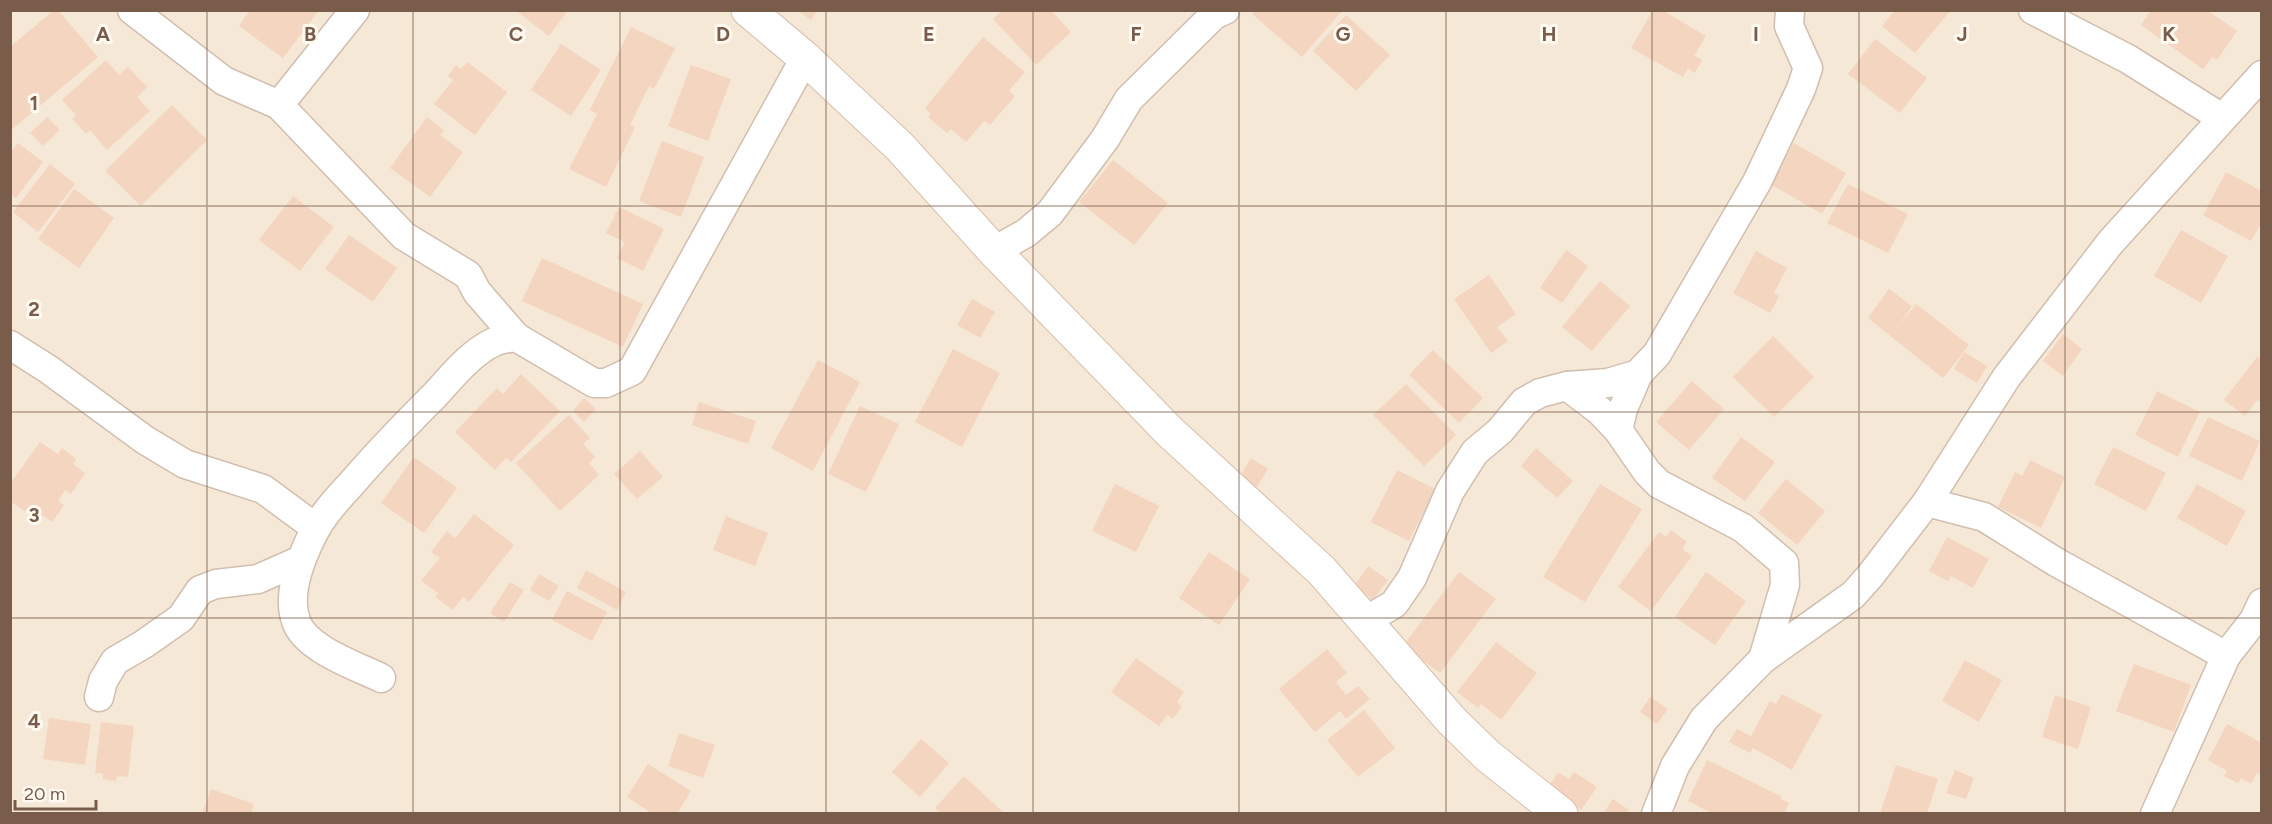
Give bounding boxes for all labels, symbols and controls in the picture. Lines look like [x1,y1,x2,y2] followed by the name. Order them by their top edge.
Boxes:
[96,22,111,46] text: A
[304,22,316,46] text: B
[509,22,523,46] text: C
[716,22,730,46] text: D
[923,22,935,46] text: E
[1130,22,1142,46] text: F
[1336,22,1351,46] text: G
[1542,22,1557,46] text: H
[1753,22,1759,46] text: I
[1956,22,1968,46] text: J
[2162,22,2176,46] text: K
[30,91,38,115] text: 1
[28,297,40,321] text: 2
[28,503,40,527] text: 3
[28,709,41,733] text: 4
[15,773,96,811] scale bar
[24,783,65,805] text: 20 m

